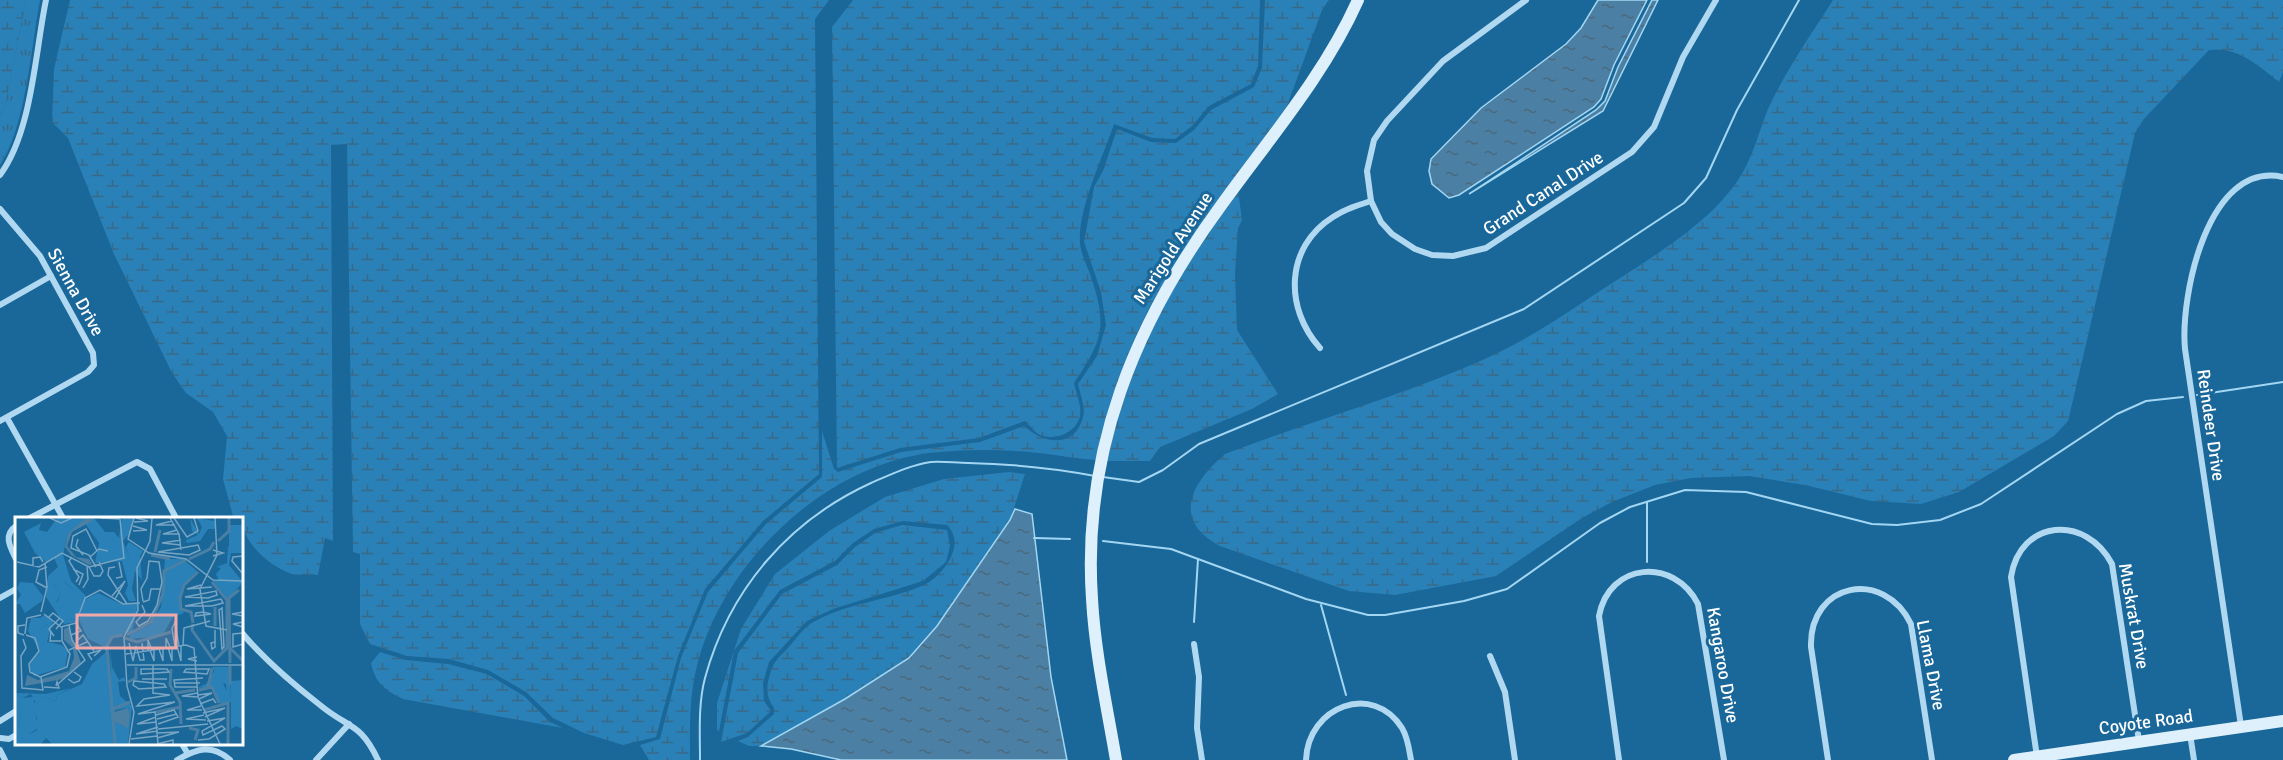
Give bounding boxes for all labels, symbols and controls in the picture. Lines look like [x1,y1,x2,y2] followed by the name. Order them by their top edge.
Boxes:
[1479,146,1607,240] street label: Grand Canal Drive
[1129,188,1217,308] street label: Marigold Avenue
[43,244,109,340] street label: Sienna Drive
[2192,368,2230,482] street label: Reindeer Drive
[15,517,243,745] inset map
[2114,561,2154,671] street label: Muskrat Drive
[1702,605,1744,725] street label: Kangaroo Drive
[1911,618,1951,712] street label: Llama Drive
[2098,705,2194,739] street label: Coyote Road

